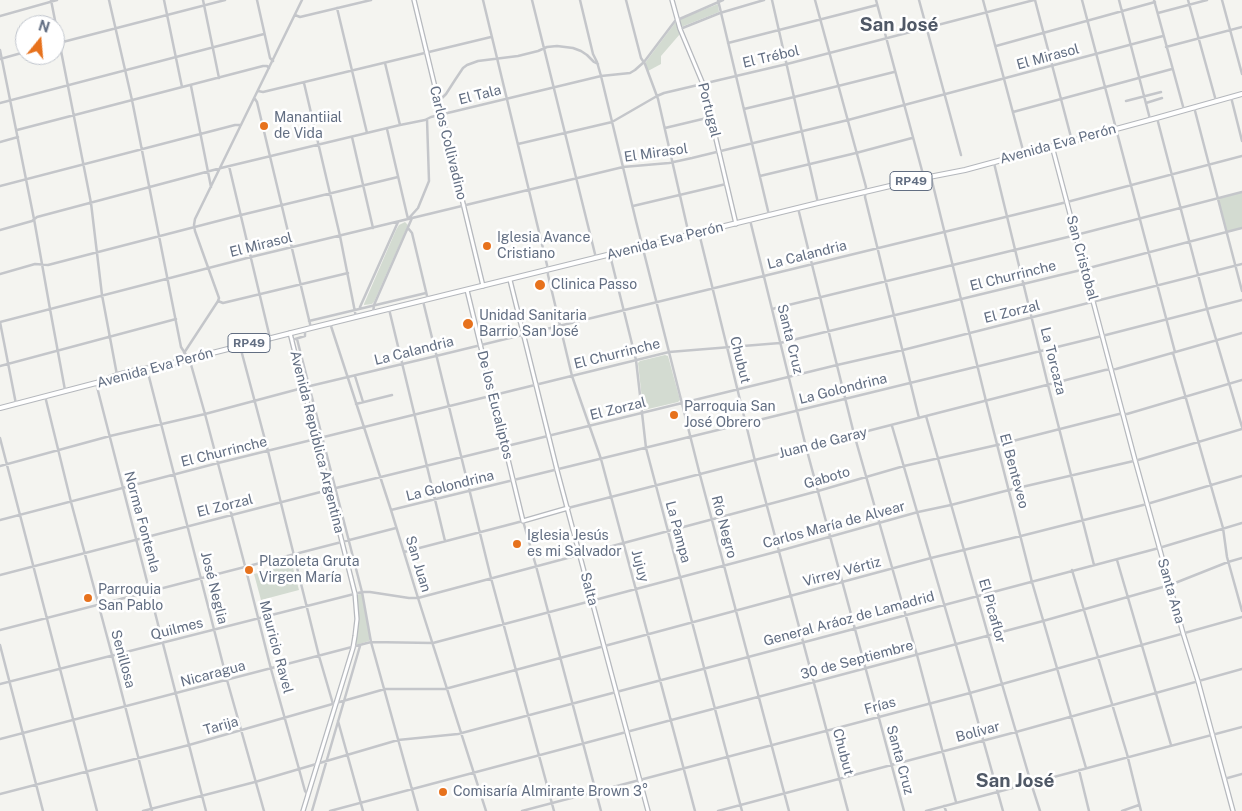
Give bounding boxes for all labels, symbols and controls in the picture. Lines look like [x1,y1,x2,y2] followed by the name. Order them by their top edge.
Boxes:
[860,14,938,36] district label: San José
[15,15,65,65] north arrow
[37,17,52,36] text: N
[1015,41,1081,73] street label: El Mirasol
[741,42,801,72] street label: El Trébol
[694,81,724,139] street label: Portugal
[457,82,503,108] street label: El Tala
[426,84,470,202] street label: Carlos Collivadino
[274,110,342,142] place label: Manantiial de Vida
[258,120,270,132] marker: Manantiial de Vida
[998,120,1118,168] street label: Avenida Eva Perón
[623,140,689,166] street label: El Mirasol
[890,172,932,190] road number: RP49
[1063,214,1101,302] street label: San Cristobal
[605,218,725,264] street label: Avenida Eva Perón
[228,229,294,261] street label: El Mirasol
[497,230,590,262] place label: Iglesia Avance Cristiano
[765,237,849,273] street label: La Calandria
[481,240,493,252] marker: Iglesia Avance Cristiano
[968,257,1058,295] street label: El Churrinche
[551,277,637,293] place label: Clinica Passo
[533,278,547,292] marker: Clinica Passo
[982,297,1042,327] street label: El Zorzal
[773,302,807,376] street label: Santa Cruz
[479,308,587,341] place label: Unidad Sanitaria Barrio San José
[461,317,475,331] marker: Unidad Sanitaria Barrio San José
[1036,325,1070,397] street label: La Torcaza
[228,333,270,352] road number: RP49
[372,333,456,369] street label: La Calandria
[572,335,662,373] street label: El Churrinche
[726,335,754,385] street label: Chubut
[95,344,215,392] street label: Avenida Eva Perón
[286,349,348,535] street label: Avenida República Argentina
[473,349,517,461] street label: De los Eucaliptos
[797,370,889,408] street label: La Golondrina
[588,394,648,424] street label: El Zorzal
[684,399,776,432] place label: Parroquia San José Obrero
[668,409,680,421] marker: Parroquia San José Obrero
[777,424,869,462] street label: Juan de Garay
[996,432,1032,510] street label: El Benteveo
[179,433,269,471] street label: El Churrinche
[802,463,852,493] street label: Gaboto
[404,467,496,505] street label: La Golondrina
[120,470,164,574] street label: Norma Fontenla
[195,491,255,521] street label: El Zorzal
[708,494,740,560] street label: Río Negro
[761,498,907,552] street label: Carlos María de Alvear
[662,499,694,565] street label: La Pampa
[527,528,622,560] place label: Iglesia Jesús es mi Salvador
[401,534,435,594] street label: San Juan
[511,538,523,550] marker: Iglesia Jesús es mi Salvador
[628,548,652,584] street label: Jujuy
[197,550,231,626] street label: José Neglia
[259,554,359,586] place label: Plazoleta Gruta Virgen María
[801,554,883,590] street label: Virrey Vértiz
[1154,556,1188,626] street label: Santa Ana
[243,564,255,576] marker: Plazoleta Gruta Virgen María
[576,570,602,608] street label: Salta
[975,577,1009,645] street label: El Picaflor
[98,582,163,614] place label: Parroquia San Pablo
[762,588,936,650] street label: General Aráoz de Lamadrid
[82,592,94,604] marker: Parroquia San Pablo
[256,599,296,695] street label: Mauricio Ravel
[149,614,205,644] street label: Quilmes
[107,628,139,690] street label: Senillosa
[799,637,915,683] street label: 30 de Septiembre
[179,657,247,691] street label: Nicaragua
[862,694,898,718] street label: Frías
[202,713,240,739] street label: Tarija
[954,718,1002,746] street label: Bolívar
[883,723,917,797] street label: Santa Cruz
[829,727,857,777] street label: Chubut
[976,770,1054,792] district label: San José
[453,784,648,800] place label: Comisaría Almirante Brown 3°
[437,786,449,798] marker: Comisaría Almirante Brown 3°

